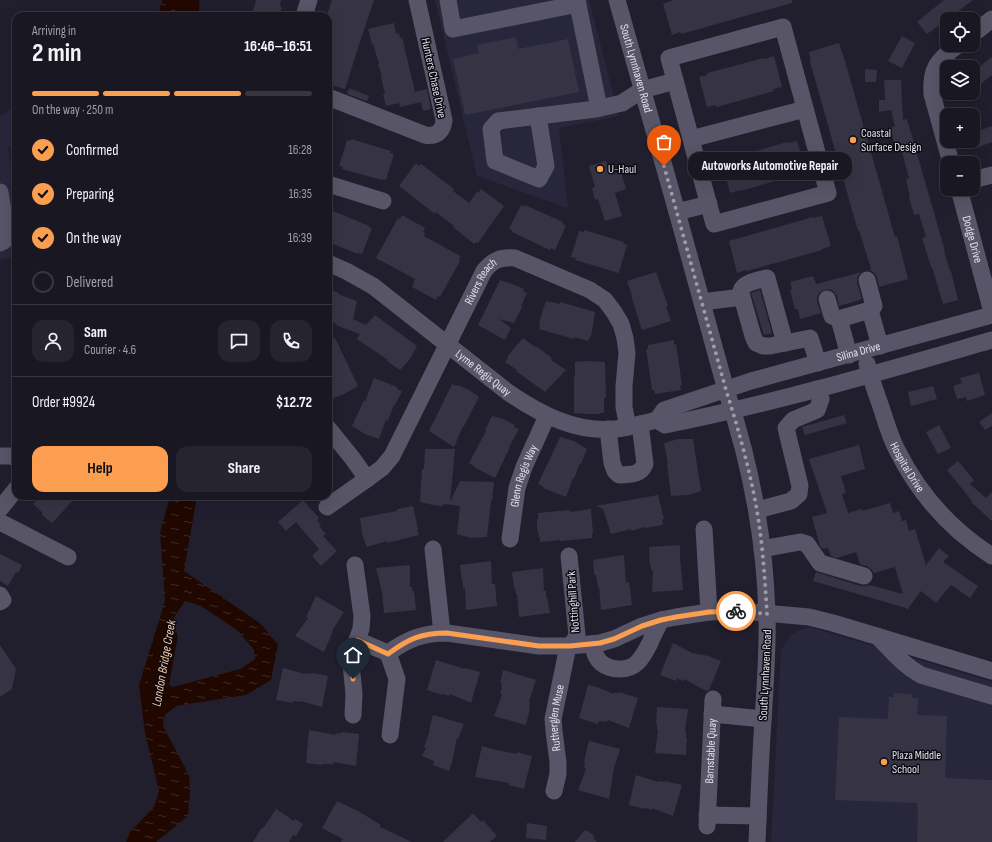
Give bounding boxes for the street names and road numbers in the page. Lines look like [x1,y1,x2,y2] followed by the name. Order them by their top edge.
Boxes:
[616,23,655,114] street label: South Lynnhaven Road
[418,37,449,120] street label: Hunters Chase Drive
[958,214,986,265] street label: Dodge Drive
[462,255,500,307] street label: Rivers Reach
[835,339,882,365] street label: Silina Drive
[452,347,514,400] street label: Lyme Regis Quay
[886,440,928,496] street label: Hospital Drive
[507,442,541,508] street label: Glenn Regis Way
[564,570,583,633] street label: Nottinghill Park
[756,629,775,721] street label: South Lynnhaven Road
[546,683,568,752] street label: Rutherglen Muse
[702,718,720,784] street label: Barnstable Quay

